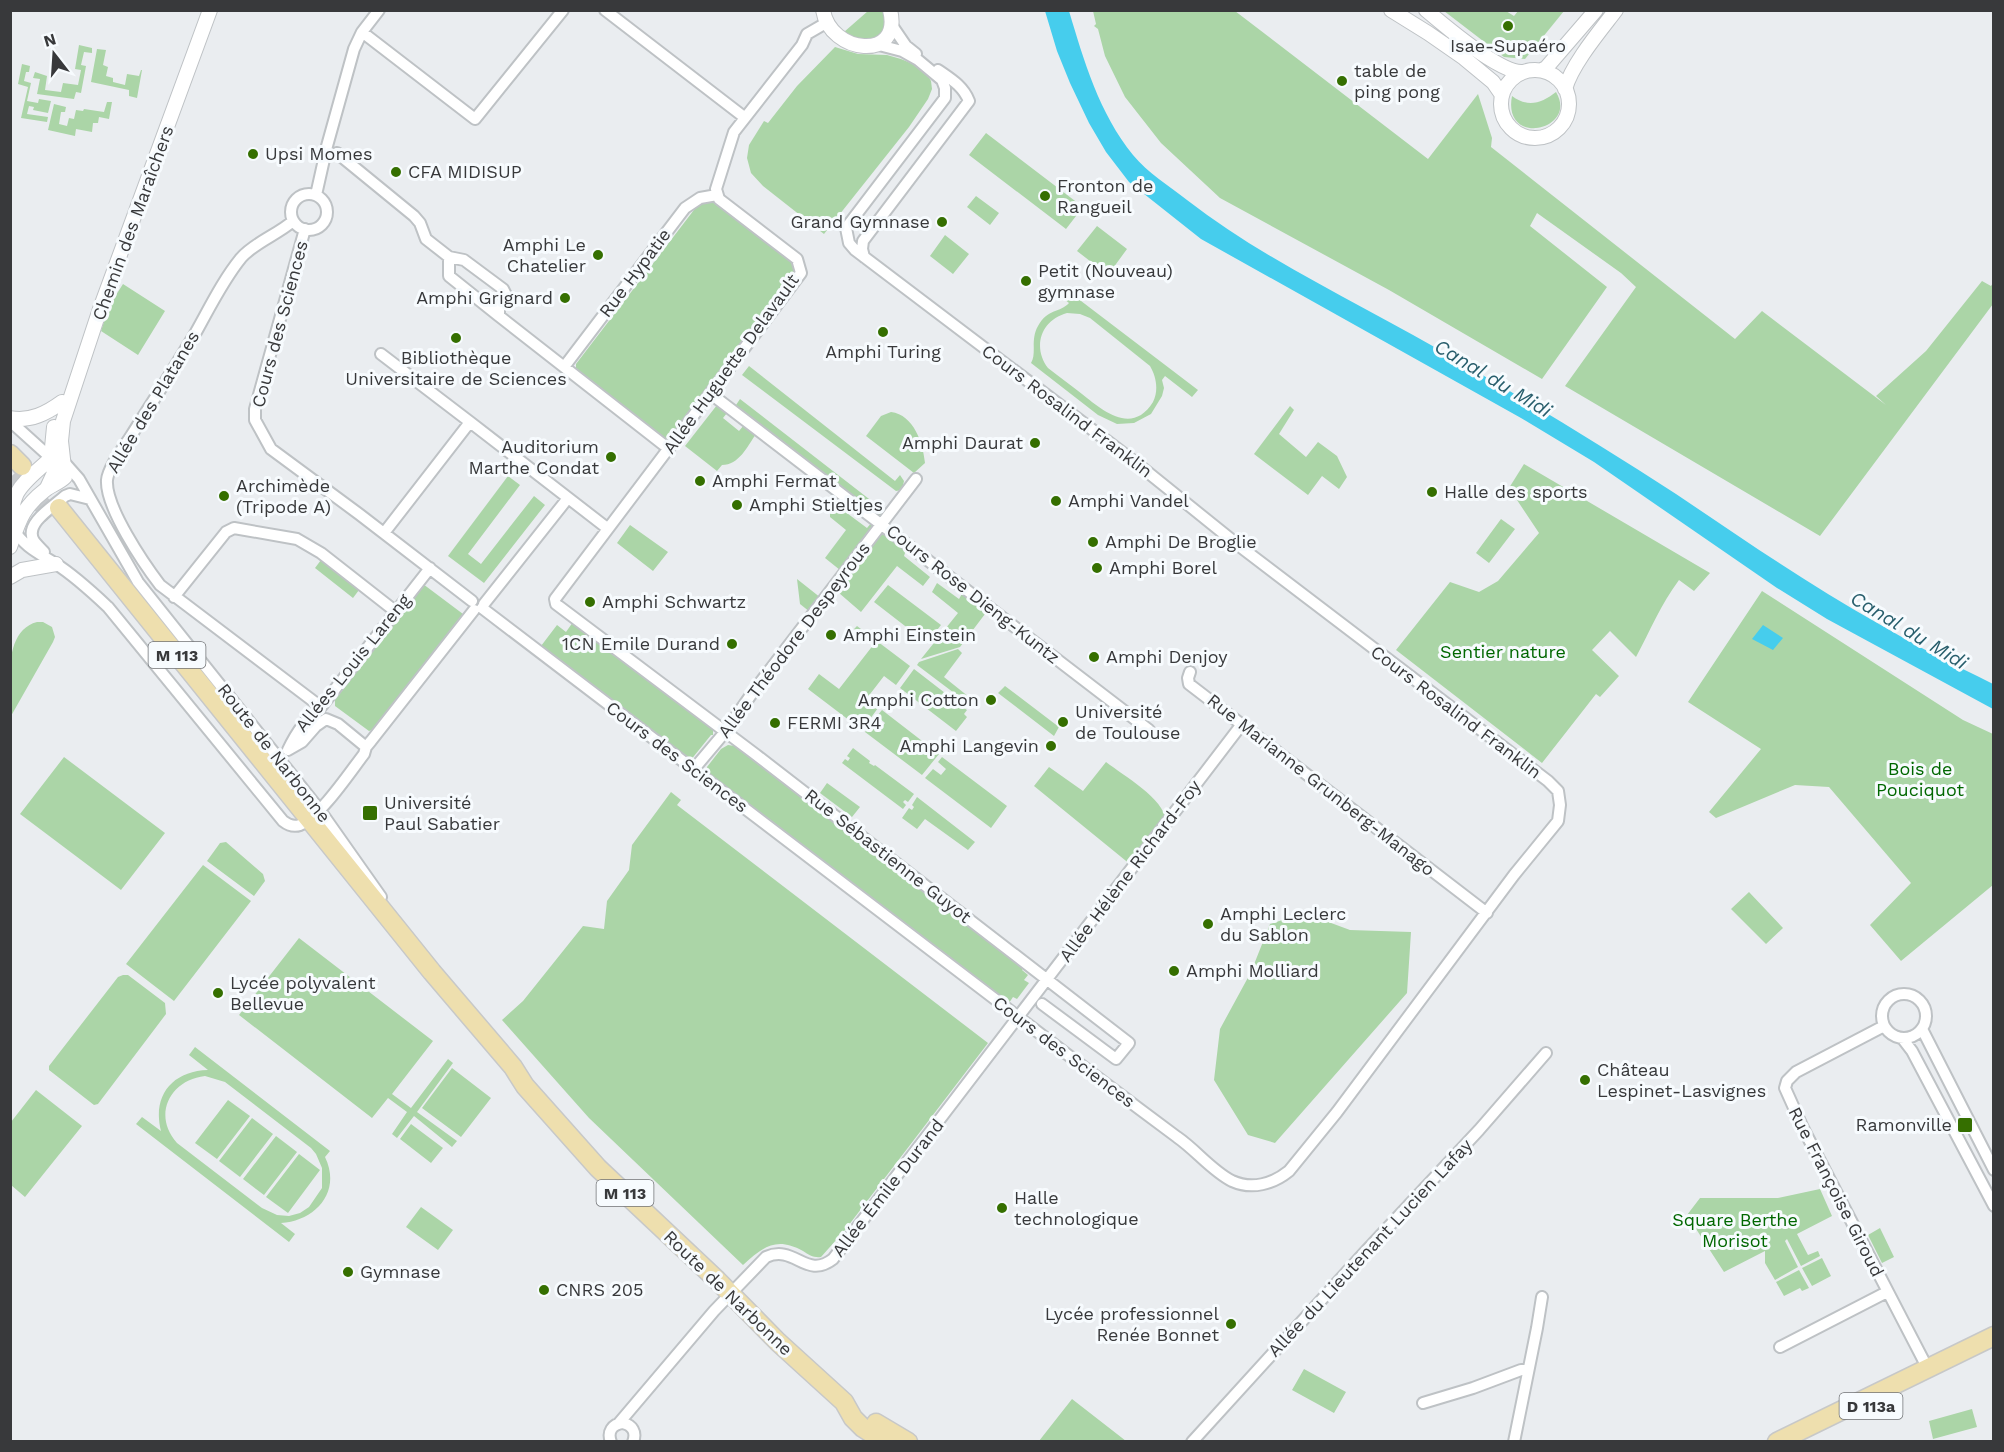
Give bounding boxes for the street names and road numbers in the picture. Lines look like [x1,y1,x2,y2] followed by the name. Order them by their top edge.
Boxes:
[87,122,178,323] street label: Chemin des Maraîchers
[594,224,675,321] street label: Rue Hypatie
[247,238,312,410] street label: Cours des Sciences
[658,269,803,458] street label: Allée Huguette Delavault
[102,327,203,477] street label: Allée des Platanes
[978,340,1157,482] street label: Cours Rosalind Franklin
[883,519,1064,668] street label: Cours Rose Dieng-Kuntz
[713,538,874,742] street label: Allée Théodore Despeyrous
[291,589,415,736] street label: Allées Louis Lareng
[1367,641,1546,783] street label: Cours Rosalind Franklin
[148,642,206,668] road number: M 113
[214,679,335,826] street label: Route de Narbonne
[1203,689,1439,880] street label: Rue Marianne Grunberg-Manago
[602,696,752,817] street label: Cours des Sciences
[1054,775,1205,966] street label: Allée Hélène Richard-Foy
[801,784,976,927] street label: Rue Sébastienne Guyot
[989,991,1139,1112] street label: Cours des Sciences
[1784,1103,1888,1280] street label: Rue Françoise Giroud
[827,1115,948,1261] street label: Allée Émile Durand
[1263,1134,1477,1361] street label: Allée du Lieutenant Lucien Lafay
[596,1180,654,1206] road number: M 113
[660,1226,797,1360] street label: Route de Narbonne
[1840,1393,1902,1419] road number: D 113a

